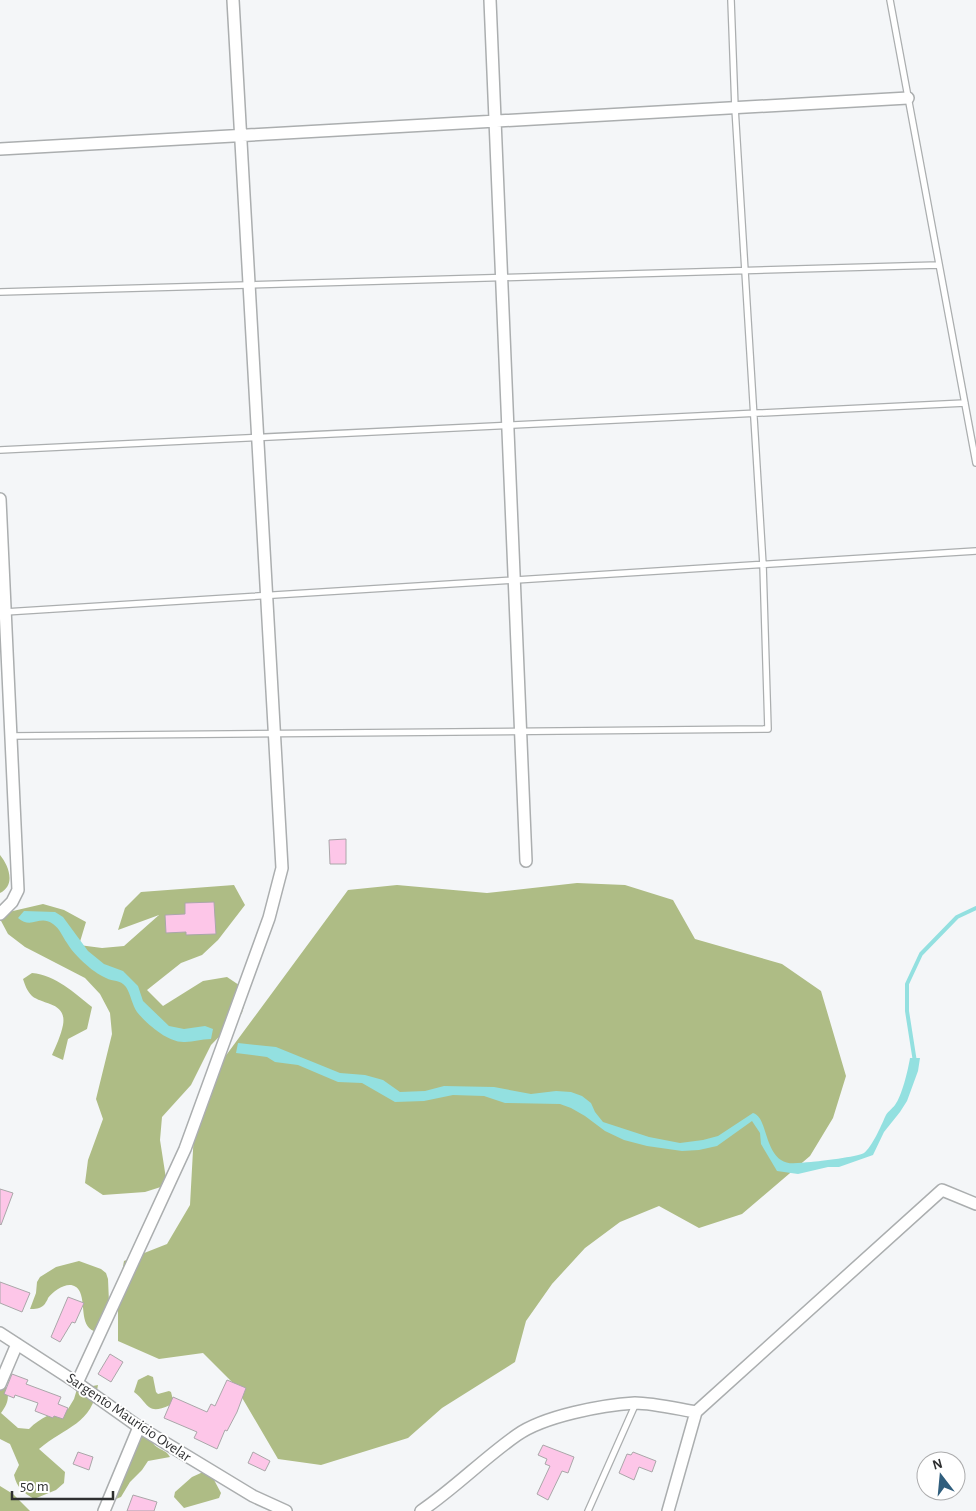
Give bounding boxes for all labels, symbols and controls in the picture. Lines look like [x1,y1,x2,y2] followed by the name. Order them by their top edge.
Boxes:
[64,1370,194,1465] street label: Sargento Mauricio Ovelar
[916,1451,966,1501] north arrow
[931,1456,944,1473] text: N
[12,1468,114,1500] scale bar
[20,1479,49,1494] text: 50 m

